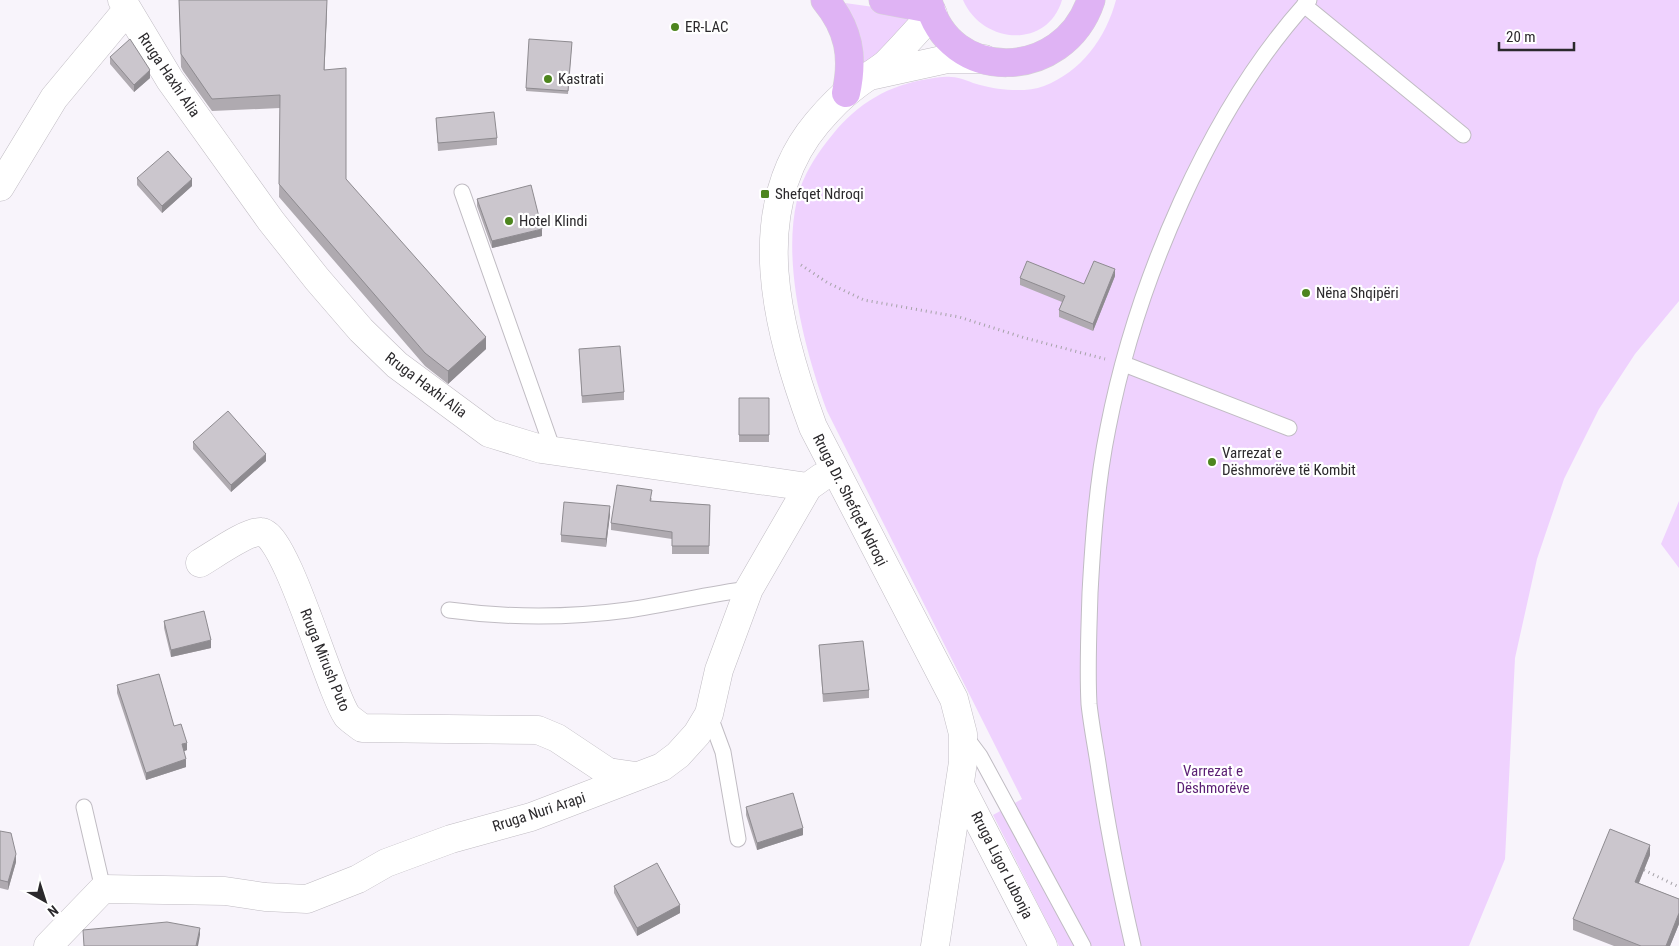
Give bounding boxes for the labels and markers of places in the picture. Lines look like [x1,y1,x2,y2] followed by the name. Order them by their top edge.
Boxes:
[685,18,728,36] place label: ER-LAC
[669,21,681,33] marker: ER-LAC
[558,70,604,88] place label: Kastrati
[542,73,554,85] marker: Kastrati
[775,185,864,203] place label: Shefqet Ndroqi
[759,188,771,200] marker: Shefqet Ndroqi
[519,212,587,230] place label: Hotel Klindi
[503,215,515,227] marker: Hotel Klindi
[1316,284,1399,302] place label: Nëna Shqipëri
[1300,287,1312,299] marker: Nëna Shqipëri
[1222,444,1356,479] place label: Varrezat e Dëshmorëve të Kombit
[1206,456,1218,468] marker: Varrezat e Dëshmorëve të Kombit

